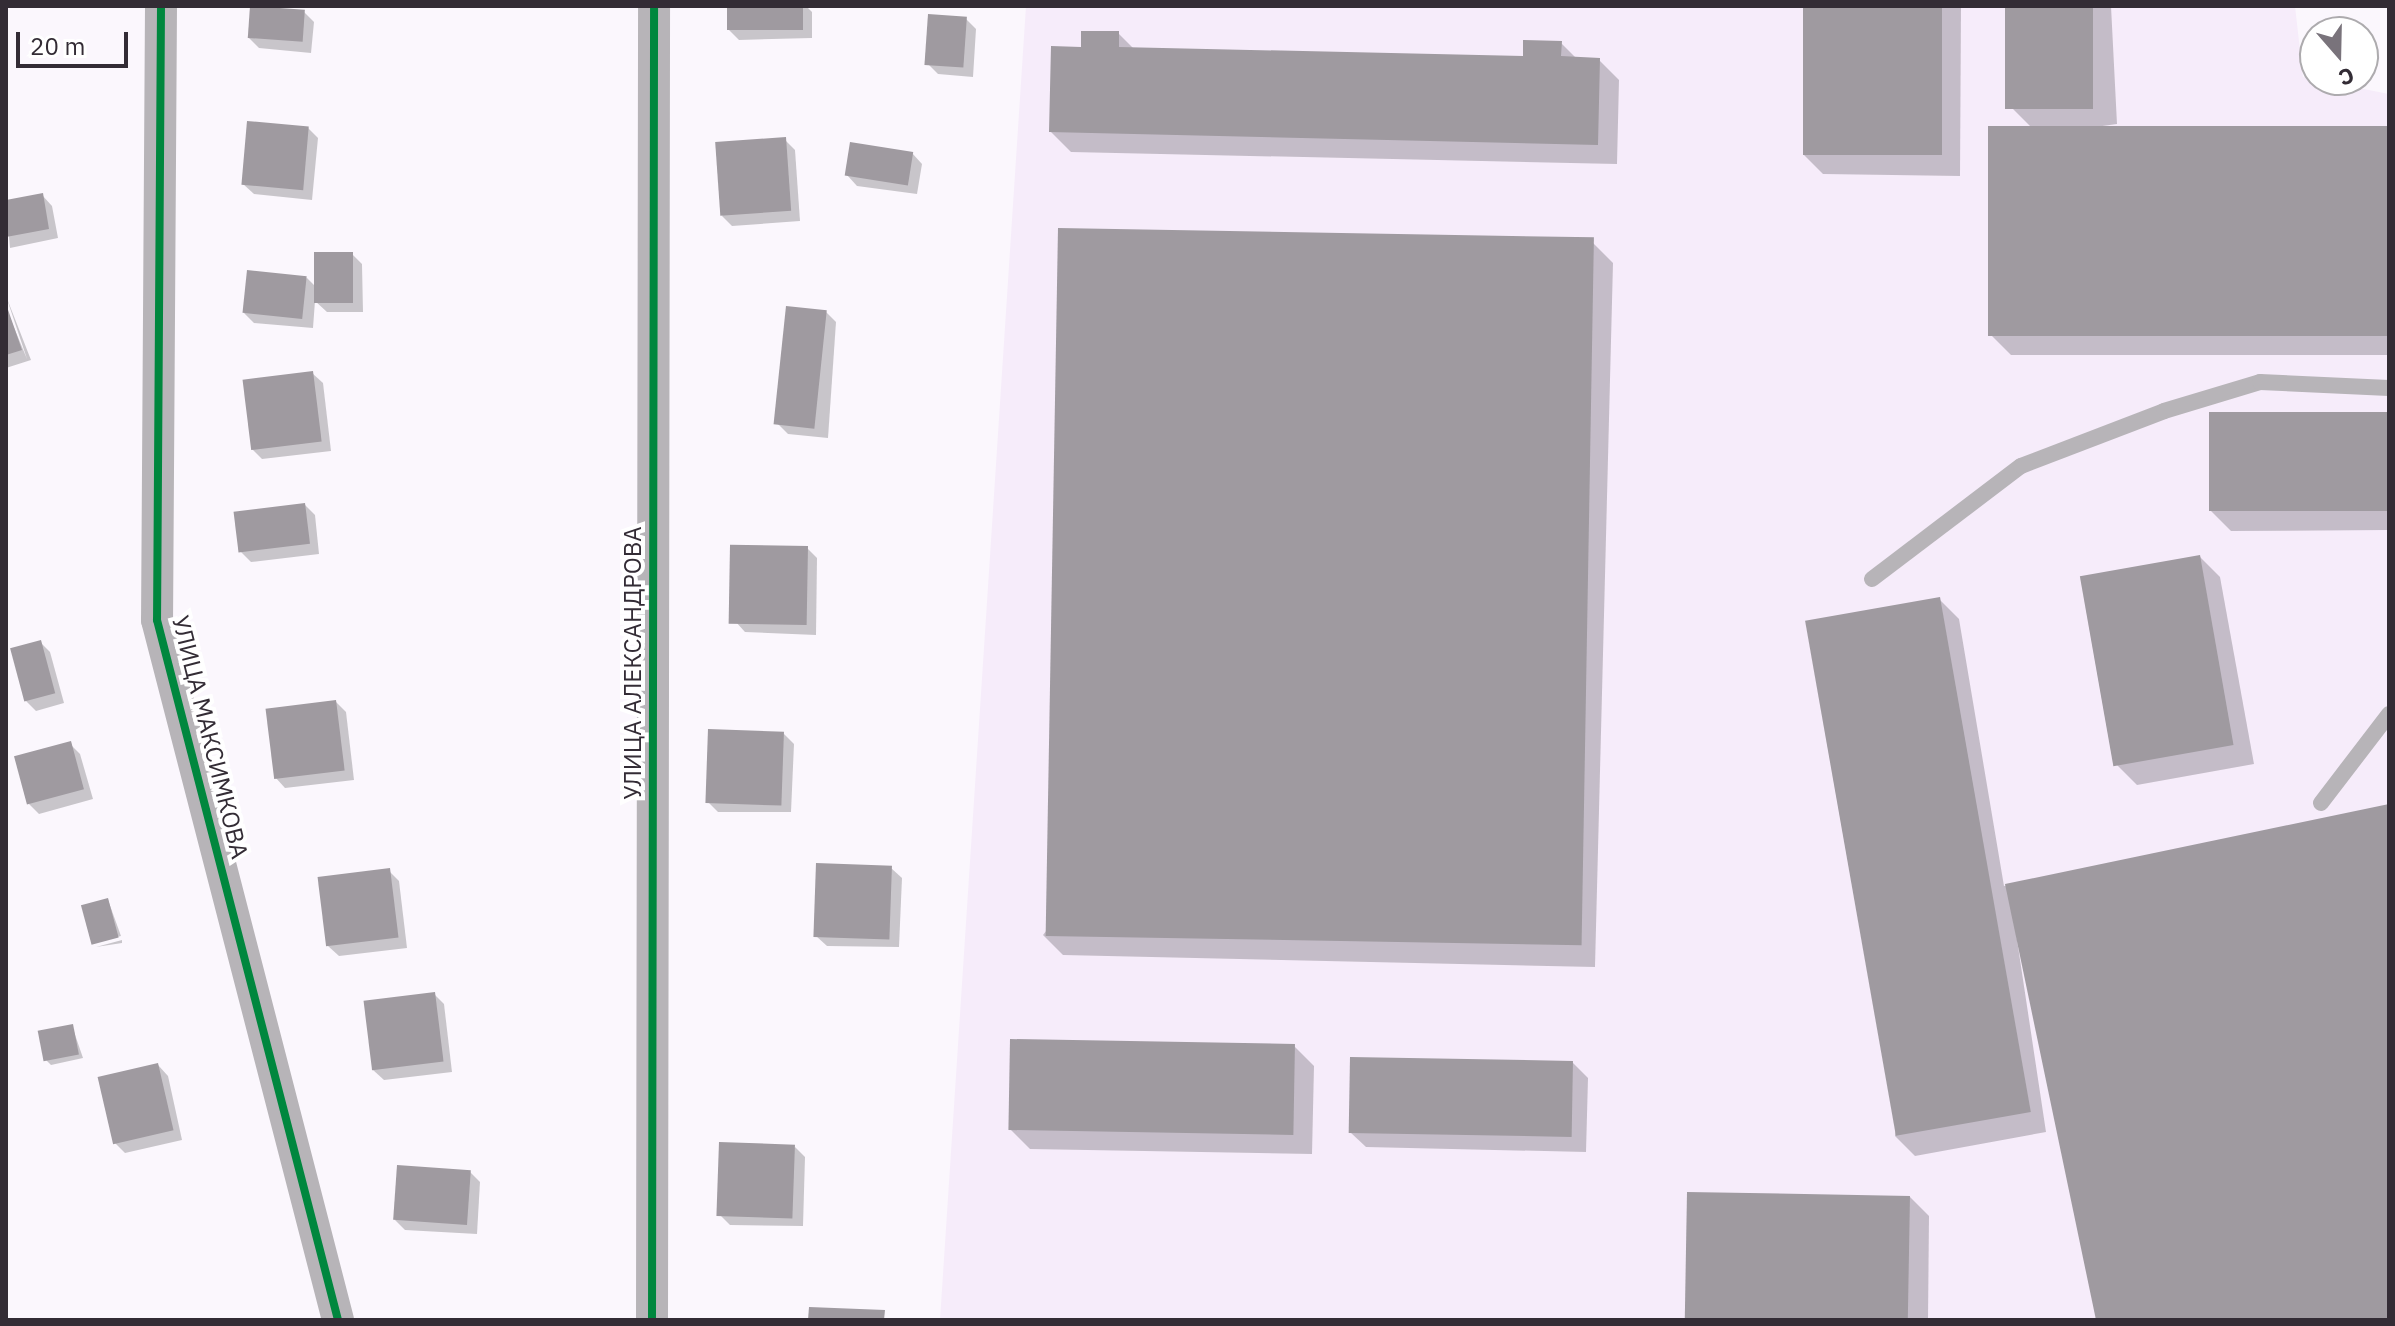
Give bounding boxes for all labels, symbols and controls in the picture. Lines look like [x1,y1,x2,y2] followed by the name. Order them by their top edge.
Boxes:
[20,16,132,66] scale bar
[2299,16,2379,96] north arrow
[30,30,85,62] text: 20 m
[2335,61,2358,93] text: С
[619,526,647,800] street label: УЛИЦА АЛЕКСАНДРОВА
[166,612,254,862] street label: УЛИЦА МАКСИМКОВА

